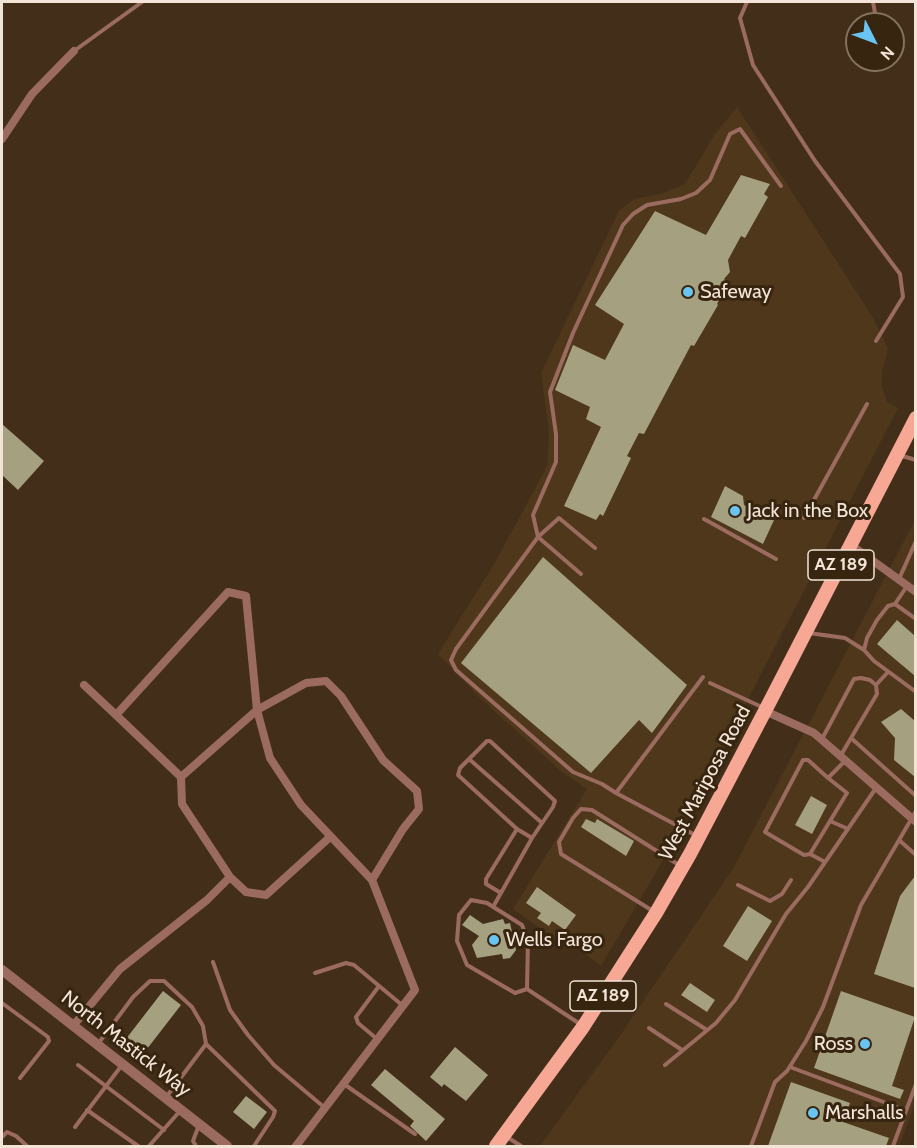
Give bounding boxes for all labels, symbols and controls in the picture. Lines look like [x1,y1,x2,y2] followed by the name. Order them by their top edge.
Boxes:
[845,12,905,72] north arrow
[876,42,898,64] text: N
[700,280,772,304] place label: Safeway
[681,285,695,299] marker: Safeway
[747,499,868,523] place label: Jack in the Box
[728,504,742,518] marker: Jack in the Box
[808,550,874,580] road number: AZ 189
[654,701,756,865] street label: West Mariposa Road
[506,928,603,952] place label: Wells Fargo
[487,933,501,947] marker: Wells Fargo
[570,981,636,1011] road number: AZ 189
[56,986,196,1102] street label: North Mastick Way
[814,1032,853,1056] place label: Ross
[858,1037,872,1051] marker: Ross
[825,1101,903,1125] place label: Marshalls
[806,1106,820,1120] marker: Marshalls

